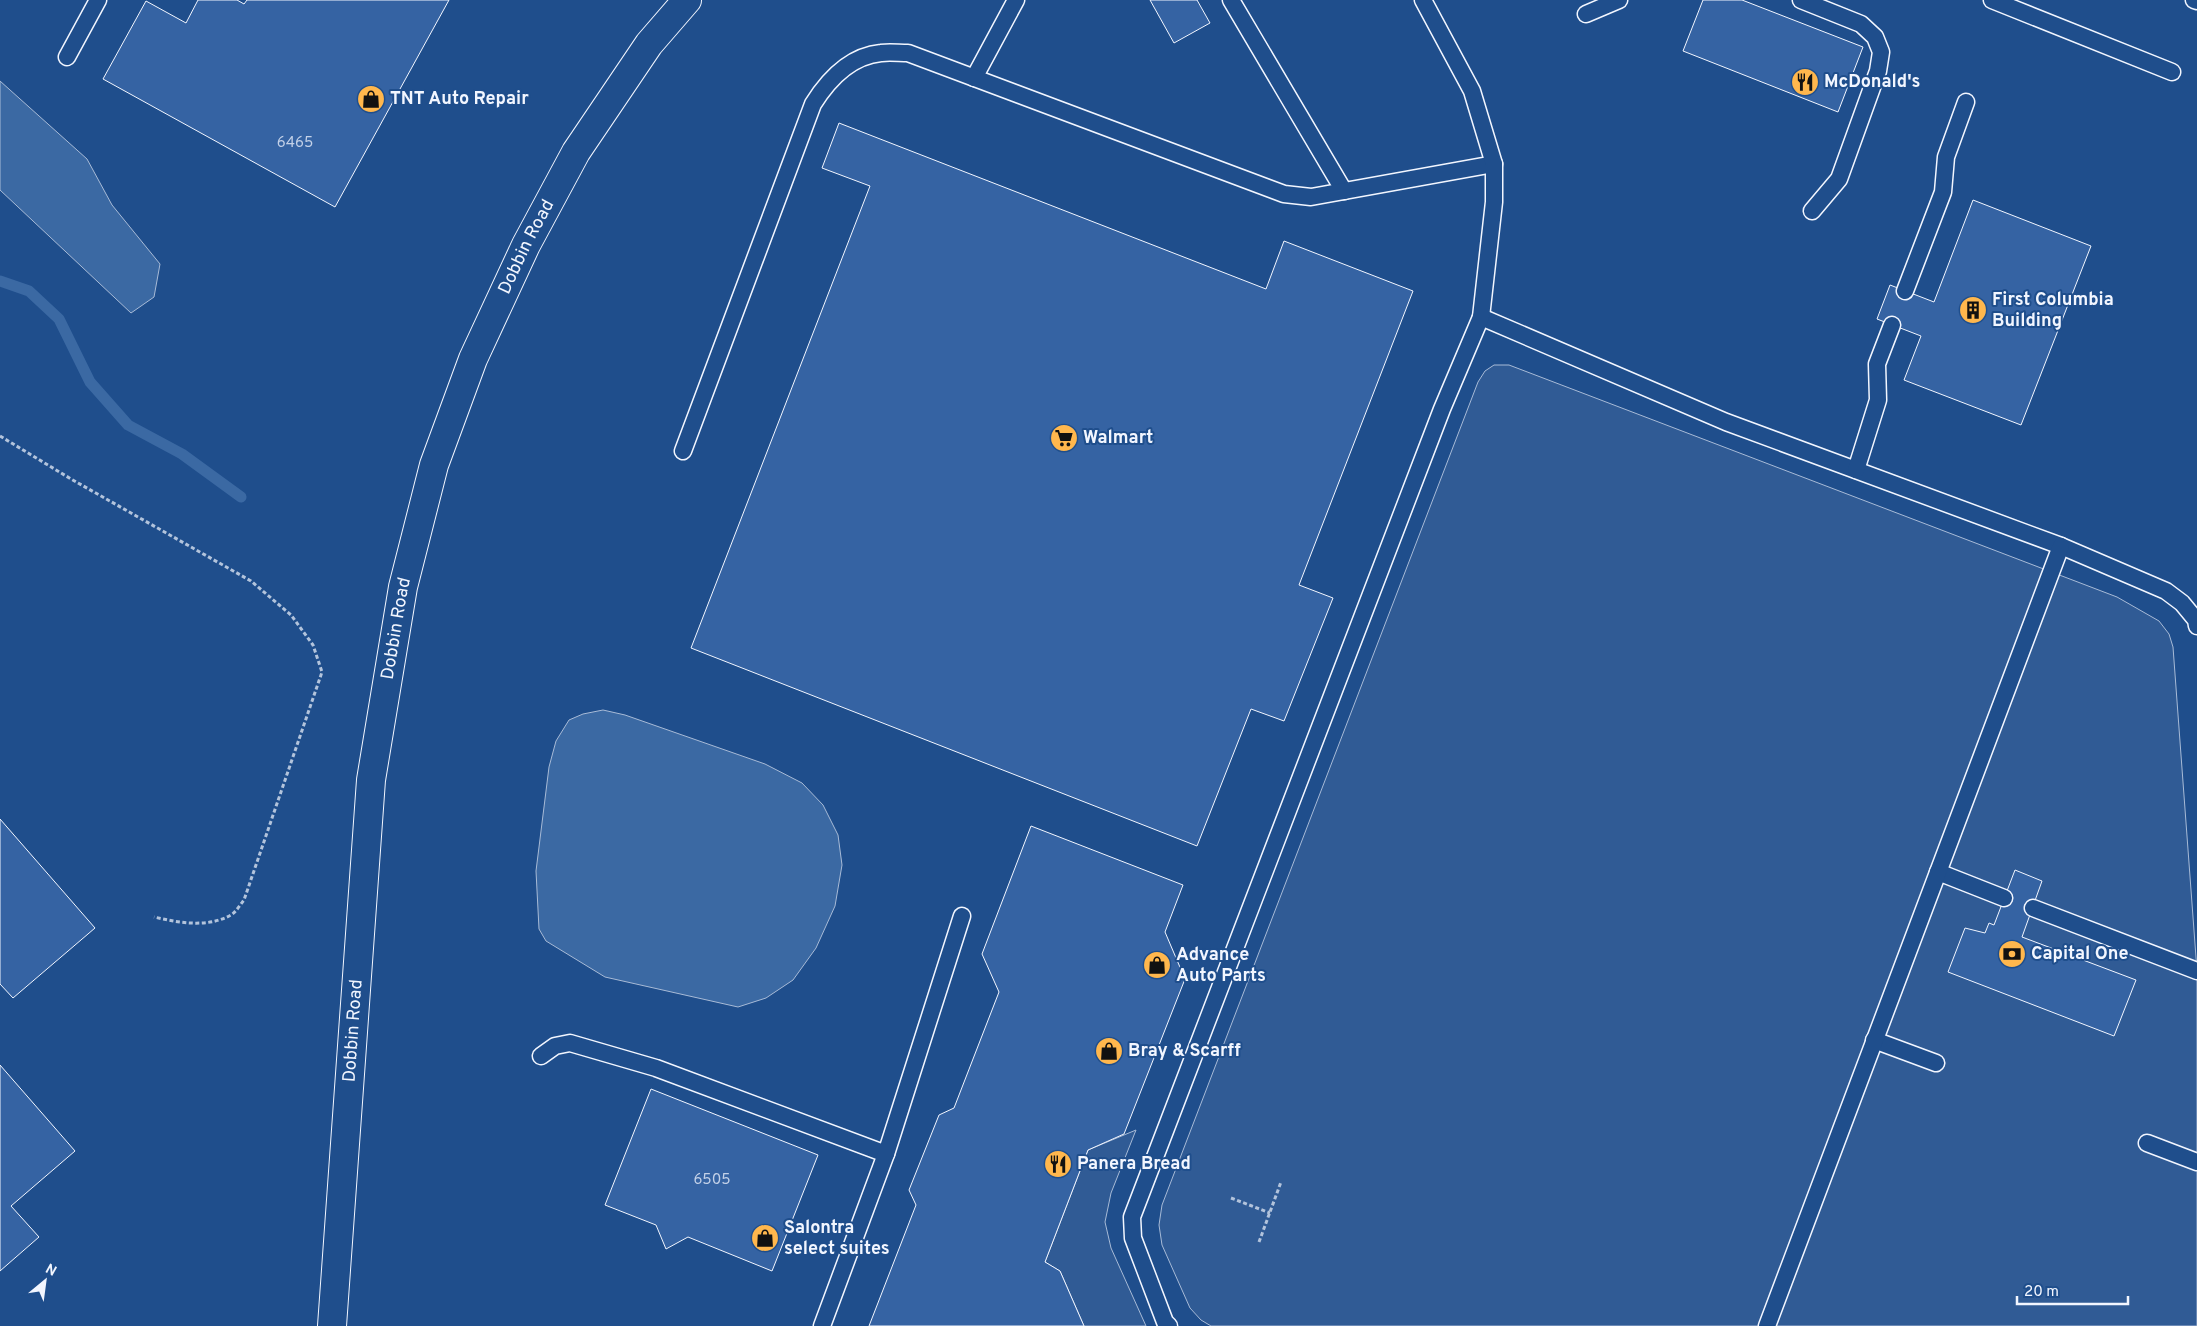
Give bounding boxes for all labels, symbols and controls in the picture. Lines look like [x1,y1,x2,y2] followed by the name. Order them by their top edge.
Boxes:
[1790,67,1820,97] restaurant icon: McDonald's
[1824,71,1920,94] place label: McDonald's
[356,84,386,114] shop icon: TNT Auto Repair
[390,88,529,111] place label: TNT Auto Repair
[277,134,313,153] house number: 6465
[493,196,560,298] street label: Dobbin Road
[1992,289,2114,333] place label: First Columbia Building
[1958,295,1988,325] building icon: First Columbia Building
[1049,423,1079,453] supermarket icon: Walmart
[1083,427,1153,450] place label: Walmart
[376,575,416,681] street label: Dobbin Road
[1997,939,2027,969] bank icon: Capital One
[2031,943,2129,966] place label: Capital One
[1176,944,1266,988] place label: Advance Auto Parts
[1142,950,1172,980] shop icon: Advance Auto Parts
[338,979,368,1083] street label: Dobbin Road
[1094,1036,1124,1066] shop icon: Bray & Scarff
[1128,1040,1241,1063] place label: Bray & Scarff
[1043,1149,1073,1179] restaurant icon: Panera Bread
[1077,1153,1191,1176] place label: Panera Bread
[693,1171,731,1190] house number: 6505
[784,1217,890,1261] place label: Salontra select suites
[750,1223,780,1253] shop icon: Salontra select suites
[20,1256,70,1306] north arrow
[42,1261,59,1281] text: N
[2017,1274,2128,1306] scale bar
[2024,1283,2059,1302] text: 20 m

